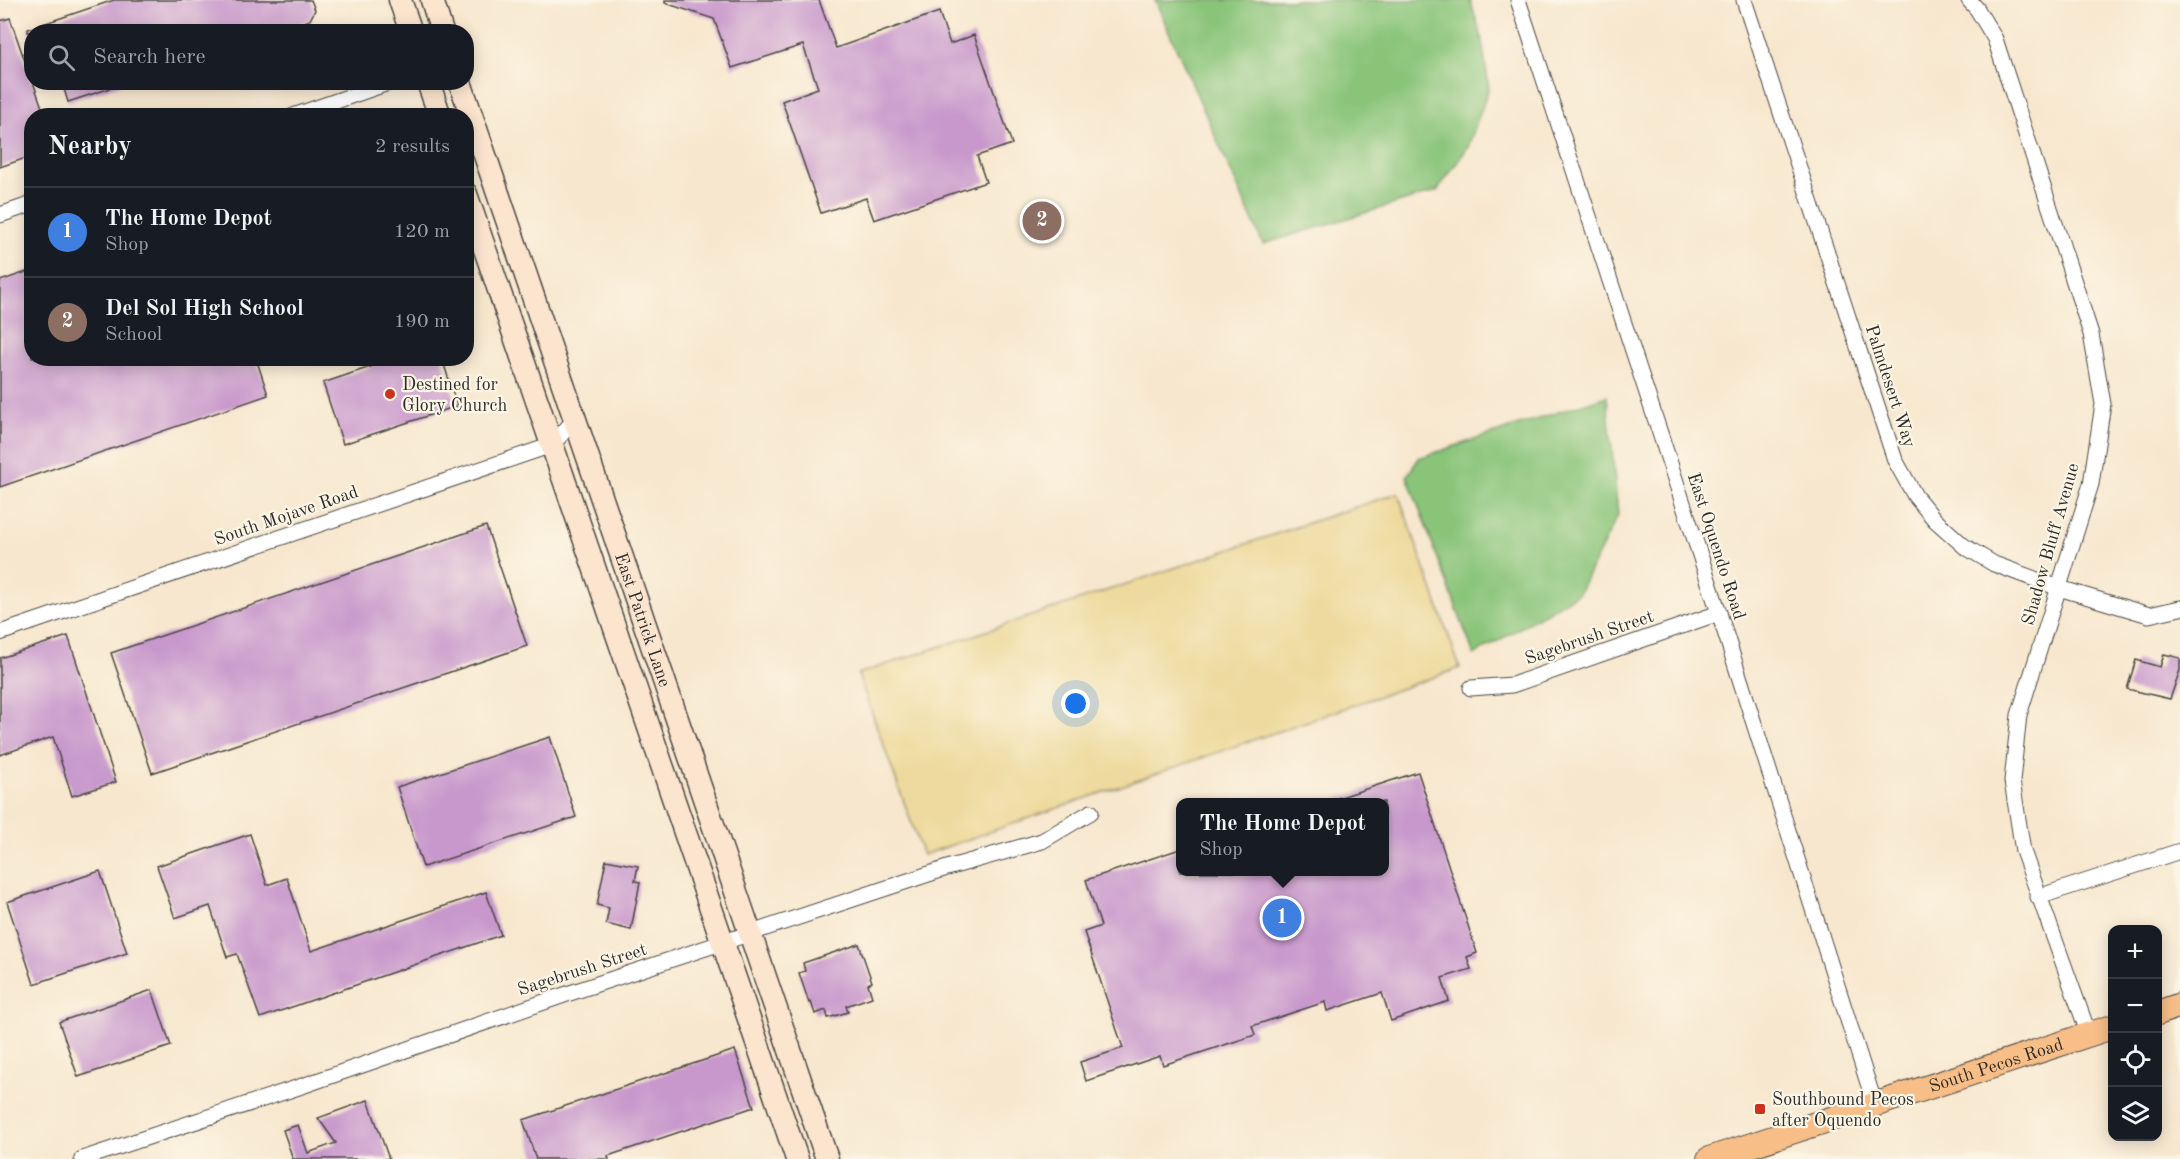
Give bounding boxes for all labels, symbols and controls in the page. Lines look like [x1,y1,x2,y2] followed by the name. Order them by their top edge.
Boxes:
[24,24,474,90] search box
[45,41,78,74] icon: search
[93,46,206,68] text: Search here
[48,134,132,160] text: Nearby
[375,137,450,157] text: 2 results
[1022,198,1062,244] pin: 2
[105,208,272,230] text: The Home Depot
[62,222,73,242] text: 1
[394,222,450,242] text: 120 m
[105,235,149,255] text: Shop
[105,298,304,320] text: Del Sol High School
[62,312,73,332] text: 2
[394,312,450,332] text: 190 m
[1862,323,1919,450] street label: Palmdesert Way
[105,325,162,345] text: School
[402,376,507,415] place label: Destined for Glory Church
[383,387,397,401] marker: Destined for Glory Church
[2019,461,2083,627] street label: Shadow Bluff Avenue
[1684,471,1748,622] street label: East Oquendo Road
[212,483,361,549] street label: South Mojave Road
[611,550,673,689] street label: East Patrick Lane
[1523,608,1656,668] street label: Sagebrush Street
[1061,689,1090,718] your location
[1176,798,1389,876] popup
[1199,813,1366,835] text: The Home Depot
[1199,840,1243,860] text: Shop
[1262,896,1302,940] pin: 1
[2108,925,2162,1141] map controls
[2108,925,2162,979] button: +
[516,941,649,999] street label: Sagebrush Street
[2108,979,2162,1033] button: −
[2108,1033,2162,1087] button: locate
[1927,1036,2066,1096] street label: South Pecos Road
[2108,1087,2162,1141] button: layers
[1772,1091,1914,1130] place label: Southbound Pecos after Oquendo
[1753,1102,1767,1116] marker: Southbound Pecos after Oquendo

